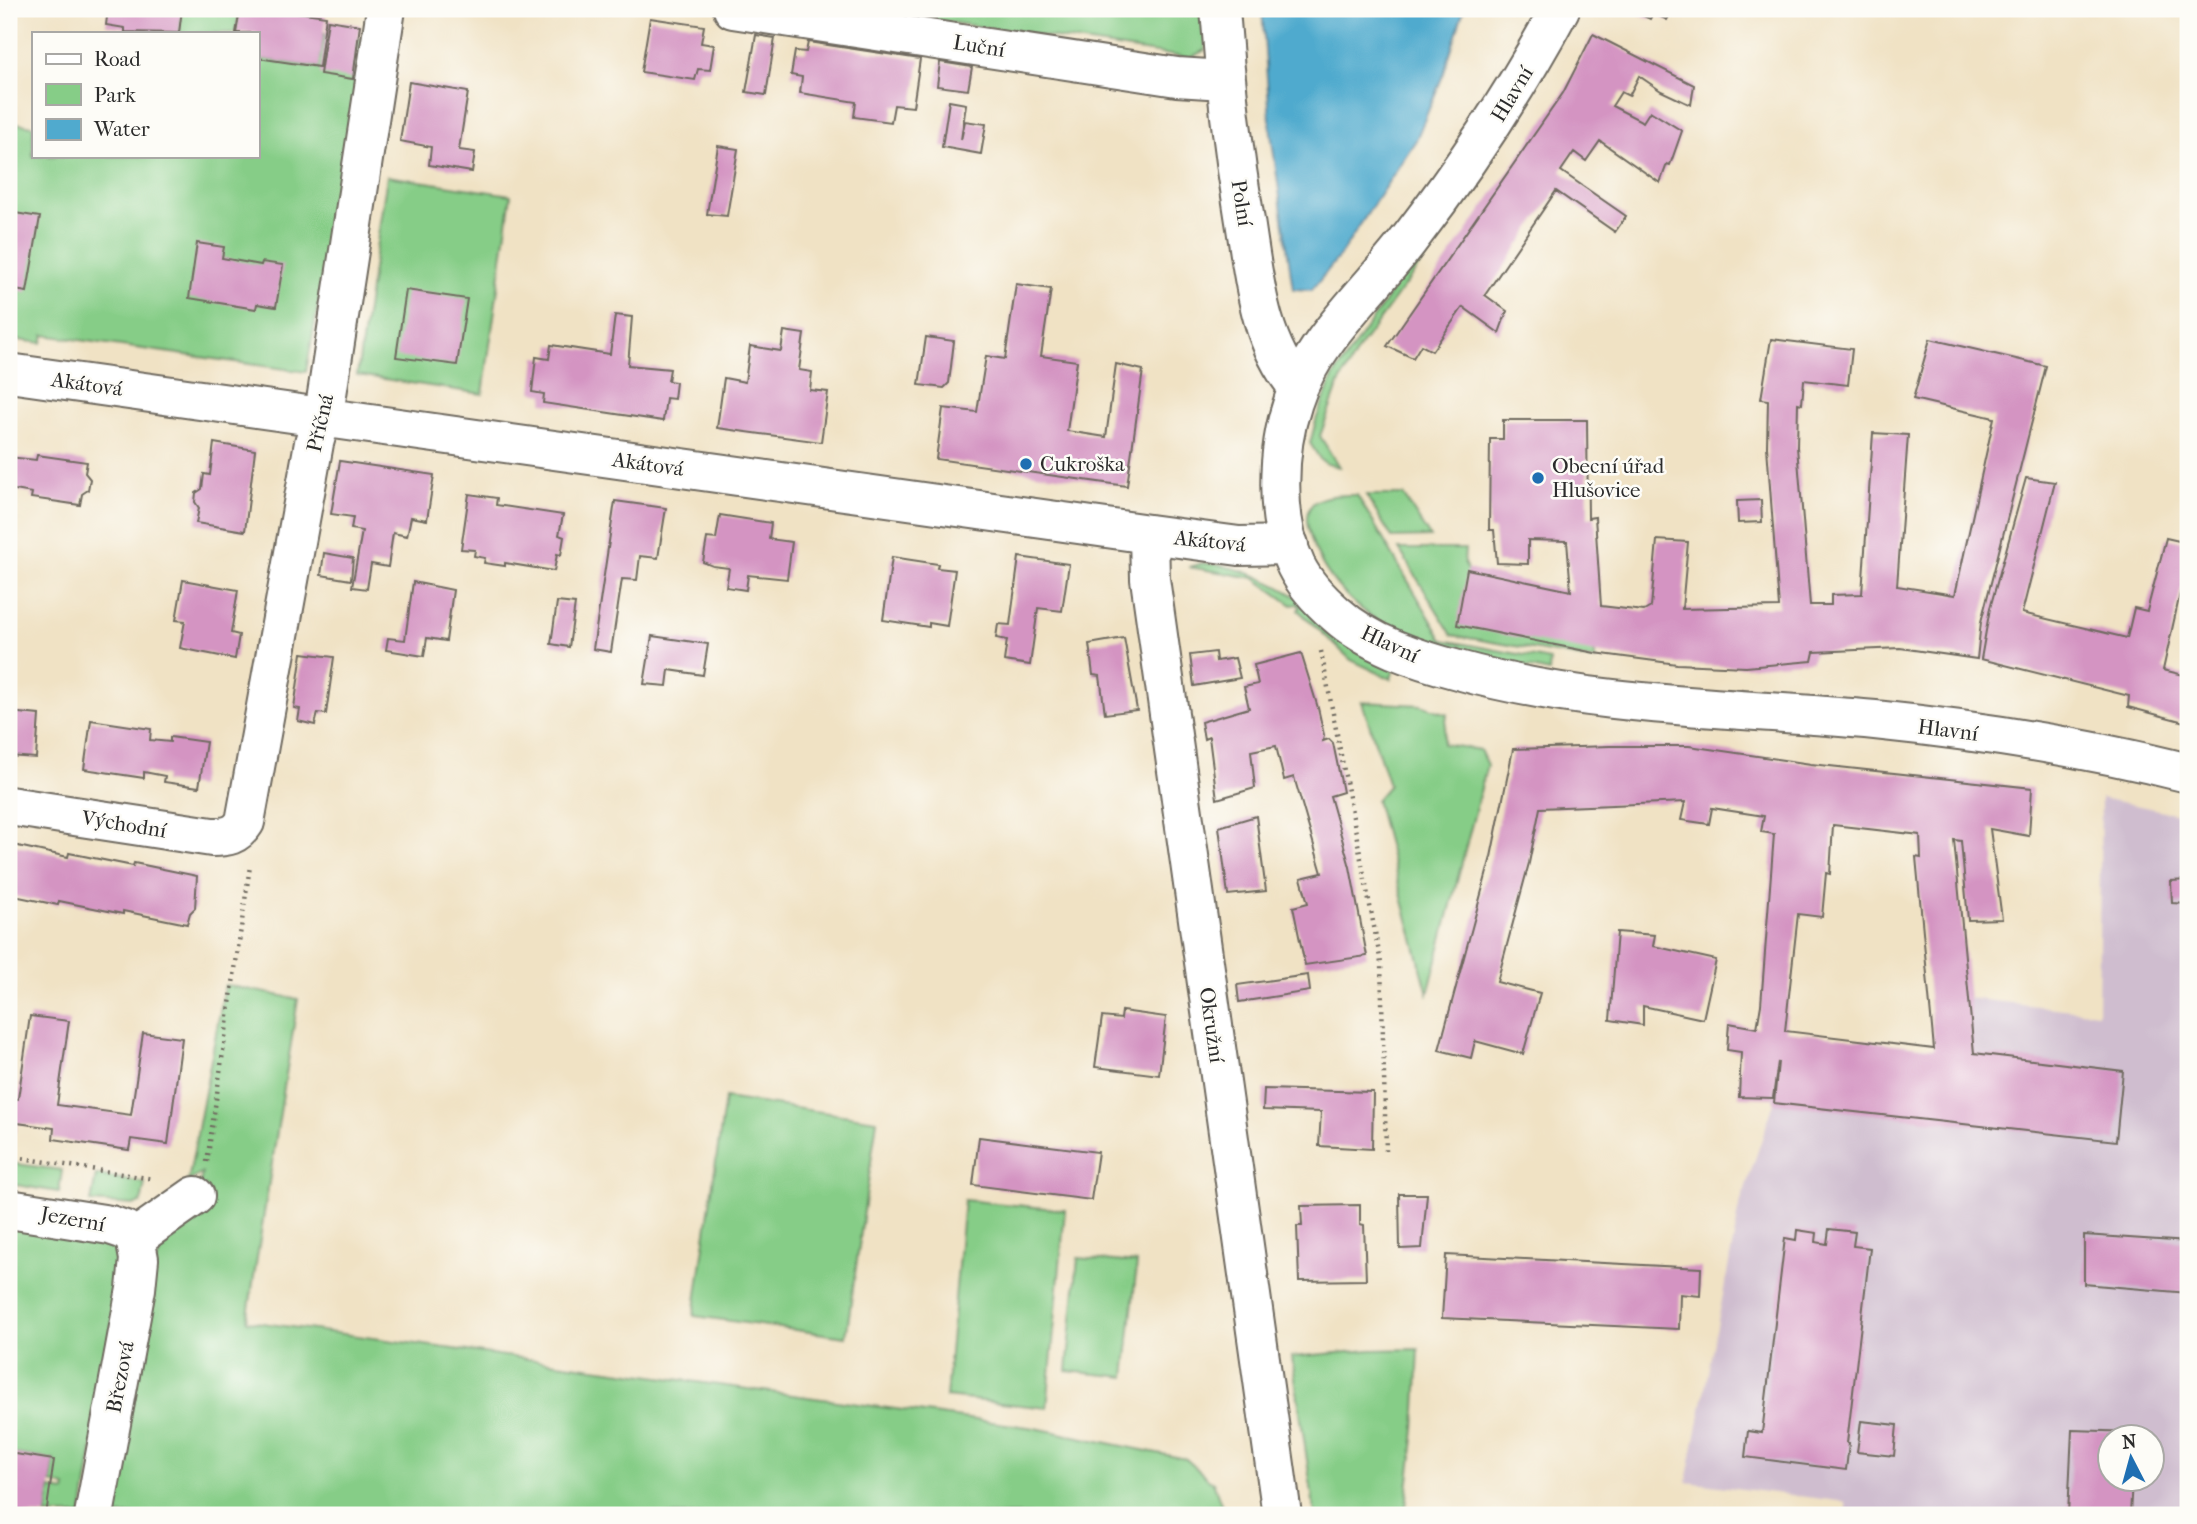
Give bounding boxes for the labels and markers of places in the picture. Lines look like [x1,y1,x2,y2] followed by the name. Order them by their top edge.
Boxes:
[1040,452,1125,476] place label: Cukroška
[1552,454,1665,502] place label: Obecní úřad Hlušovice
[1018,456,1034,472] marker: Cukroška
[1530,470,1546,486] marker: Obecní úřad Hlušovice

